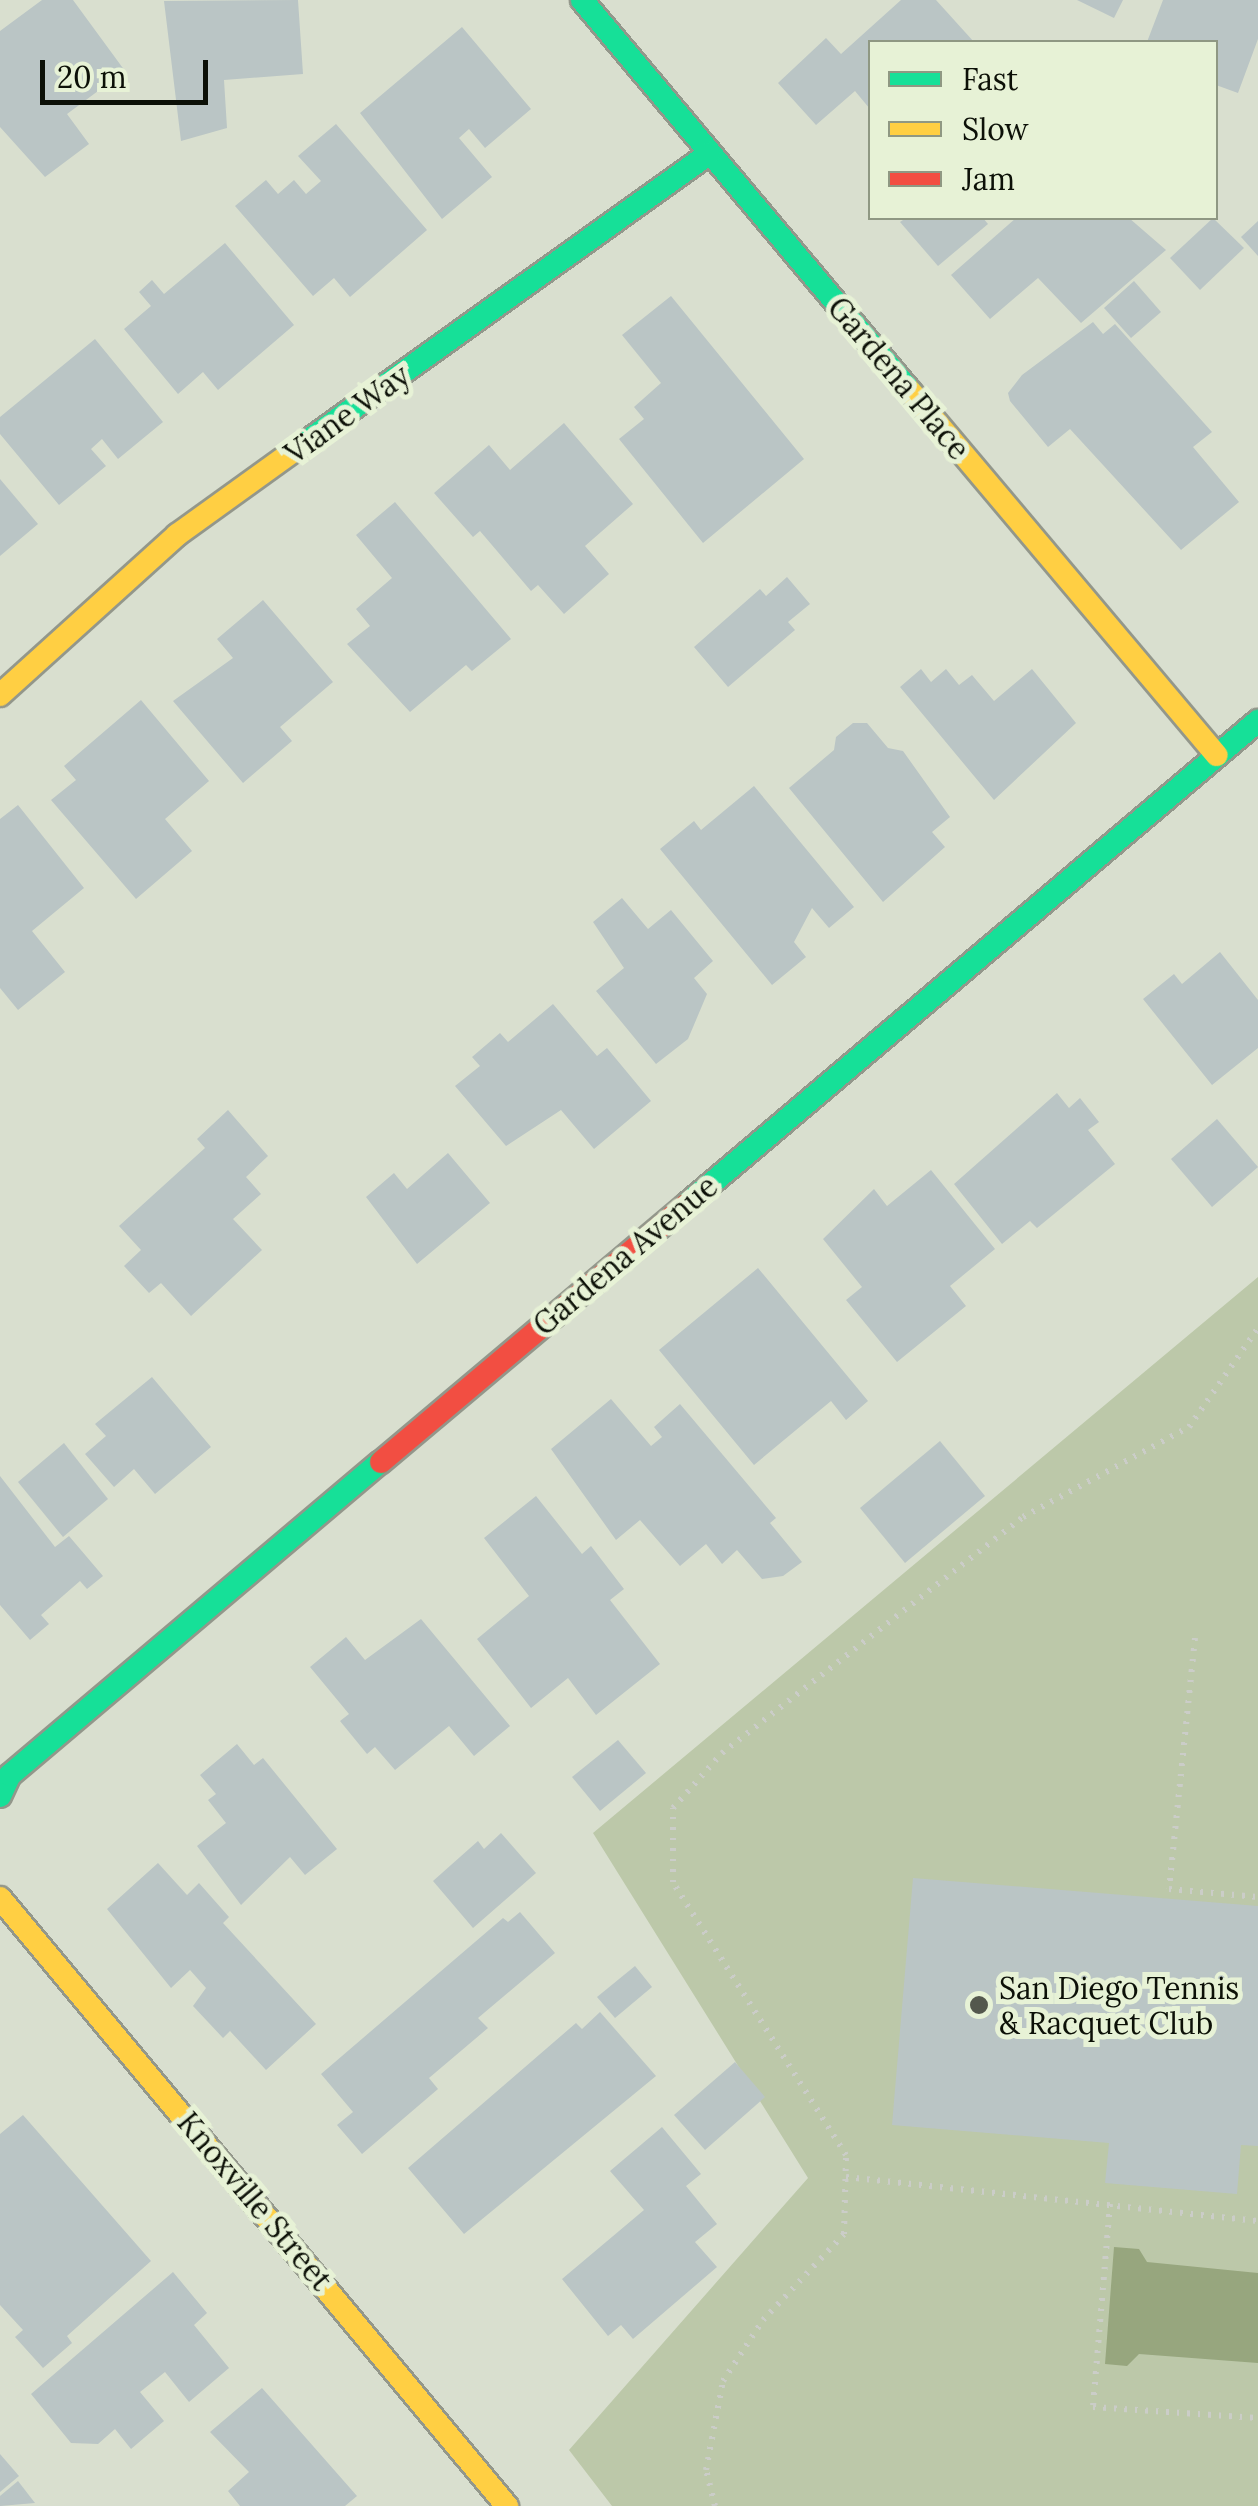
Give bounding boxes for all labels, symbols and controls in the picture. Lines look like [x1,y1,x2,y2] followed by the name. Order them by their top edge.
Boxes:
[45,40,212,102] scale bar
[868,40,1218,220] legend
[57,58,126,96] text: 20 m
[962,60,1018,98] text: Fast
[962,110,1028,148] text: Slow
[962,160,1015,198] text: Jam
[821,290,977,466] street label: Gardena Place
[278,357,416,471] street label: Viane Way
[526,1168,724,1342] street label: Gardena Avenue
[999,1970,1239,2040] place label: San Diego Tennis & Racquet Club
[968,1994,990,2016] marker: San Diego Tennis & Racquet Club
[170,2105,340,2297] street label: Knoxville Street

